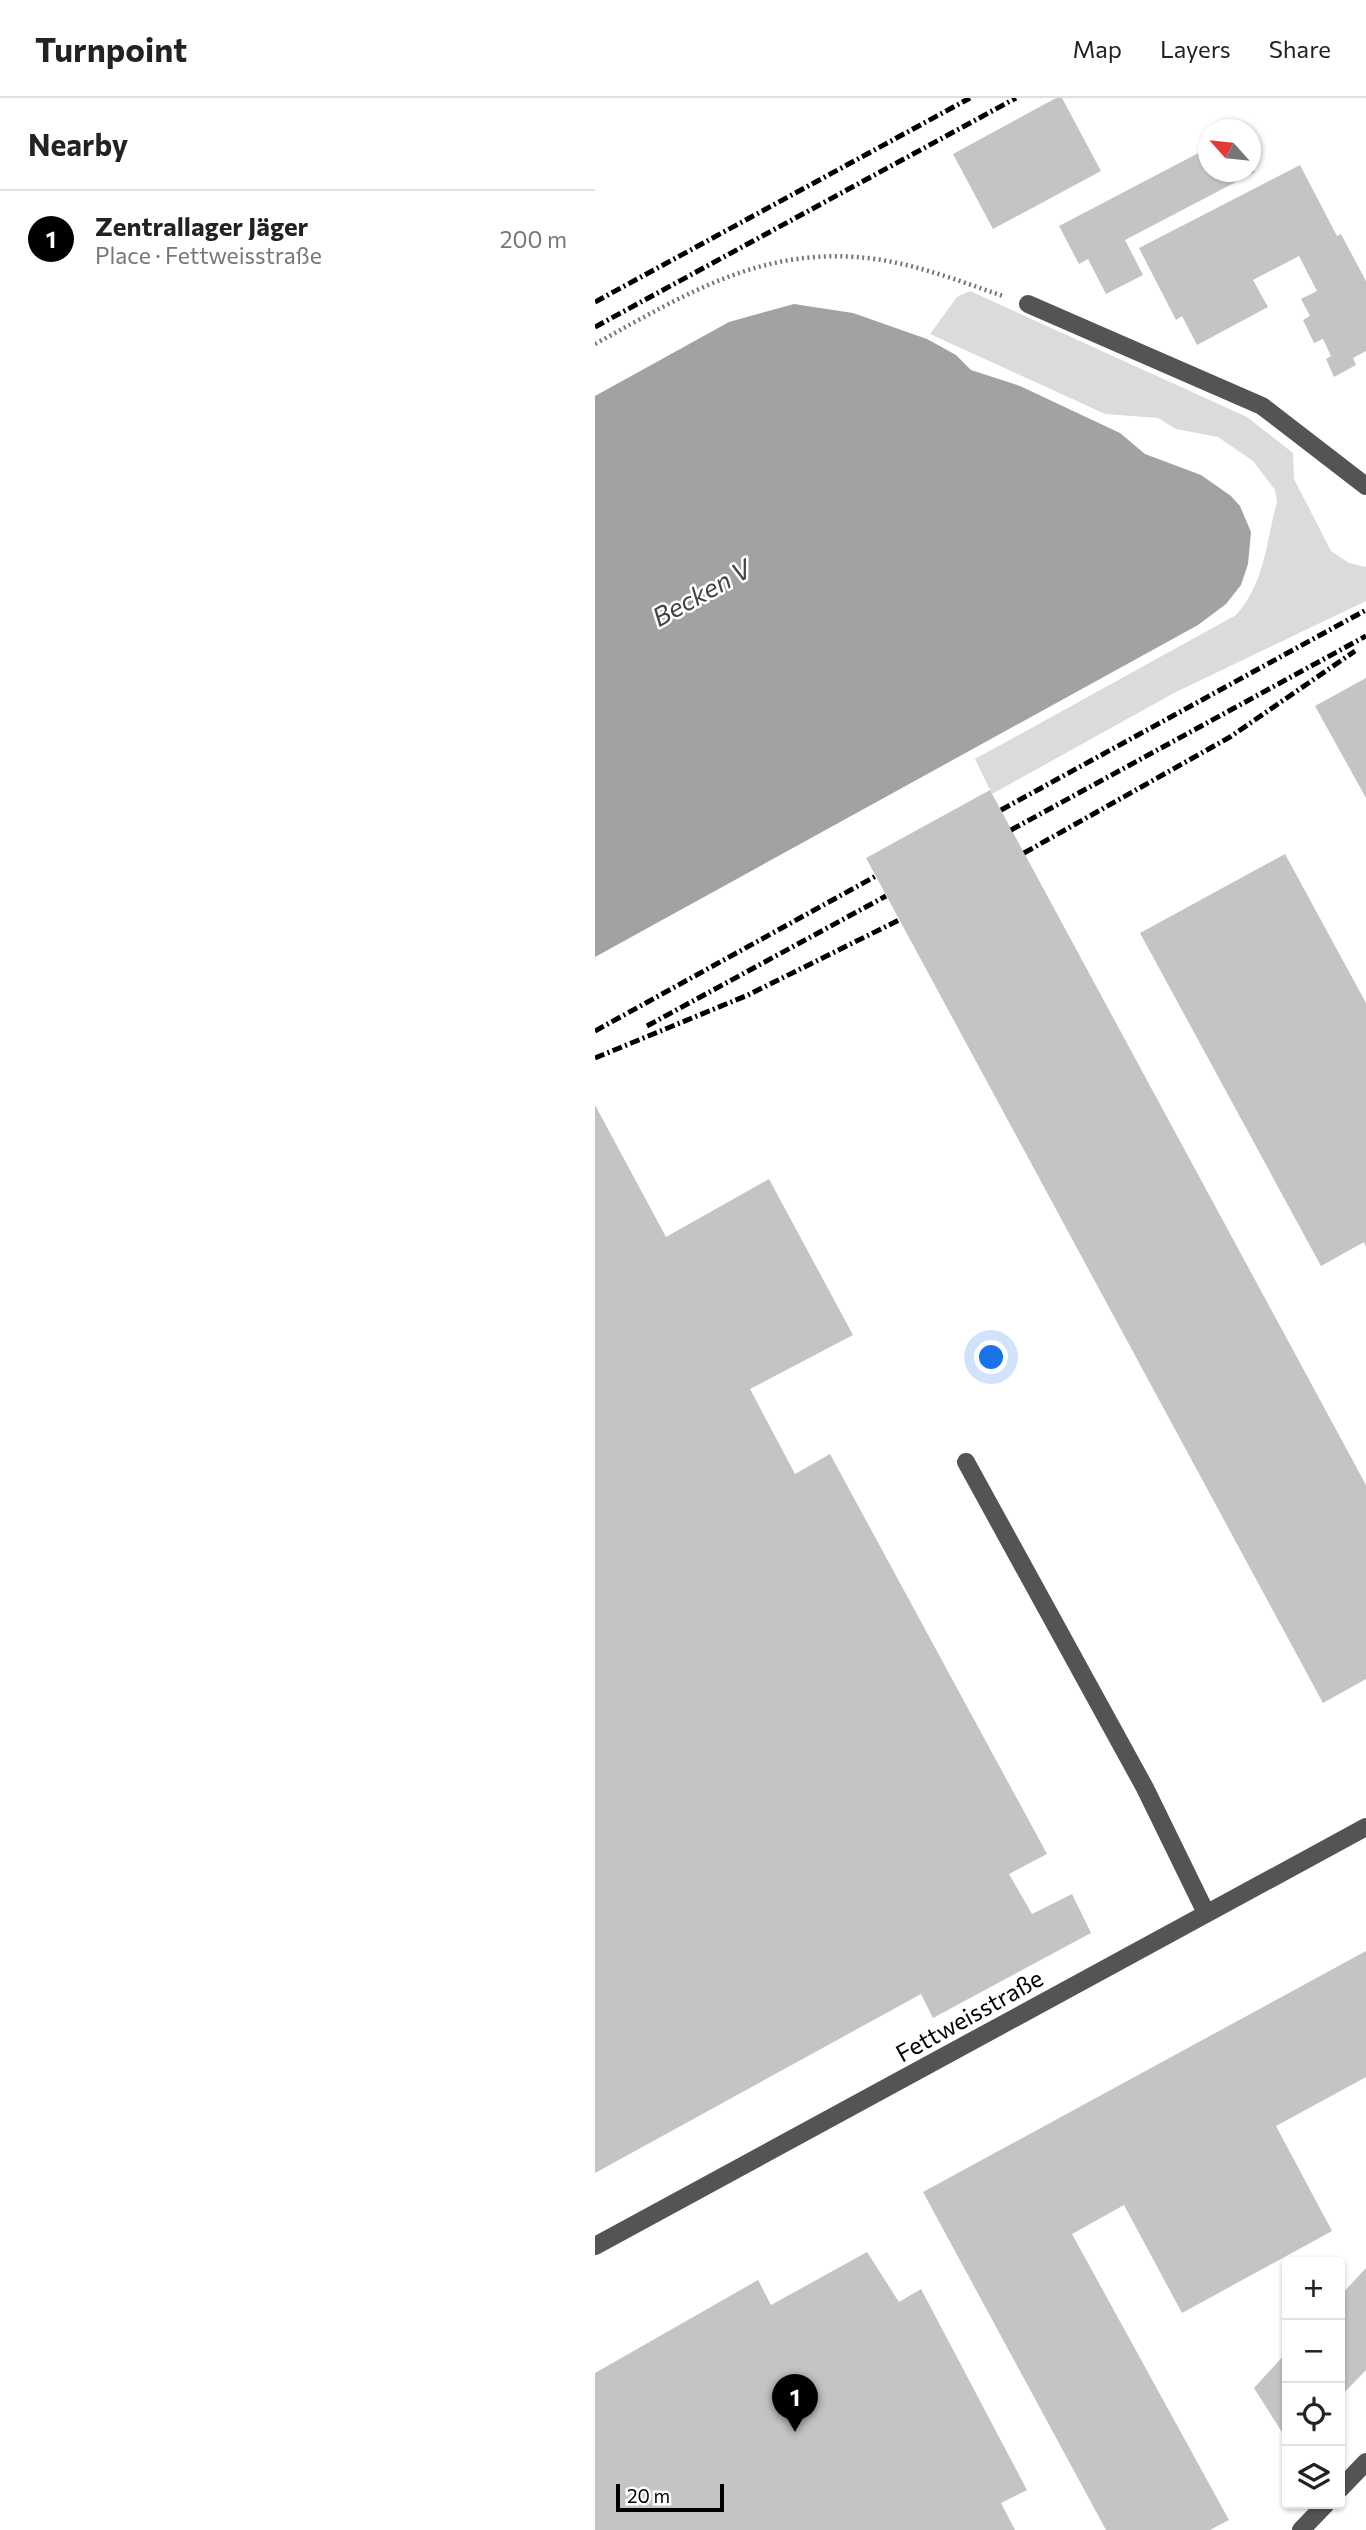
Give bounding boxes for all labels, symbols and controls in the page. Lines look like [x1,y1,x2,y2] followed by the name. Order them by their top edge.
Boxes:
[35,28,187,69] text: Turnpoint
[1073,34,1122,63] text: Map
[1160,34,1231,63] text: Layers
[1269,34,1331,63] text: Share
[1198,119,1261,182] north arrow
[28,125,128,162] text: Nearby
[95,210,308,241] text: Zentrallager Jäger
[46,225,56,253] text: 1
[500,225,567,253] text: 200 m
[95,241,322,269] text: Place · Fettweisstraße
[646,551,758,632] water label: Becken V
[974,1340,1008,1374] your location
[890,1963,1048,2067] street label: Fettweisstraße
[1282,2257,1345,2509] map controls
[1282,2257,1345,2320] button: +
[1282,2320,1345,2383] button: −
[772,2374,818,2432] pin: 1
[1282,2383,1345,2446] button: locate
[1282,2446,1345,2509] button: layers
[616,2481,725,2513] scale bar
[627,2484,670,2507] text: 20 m

